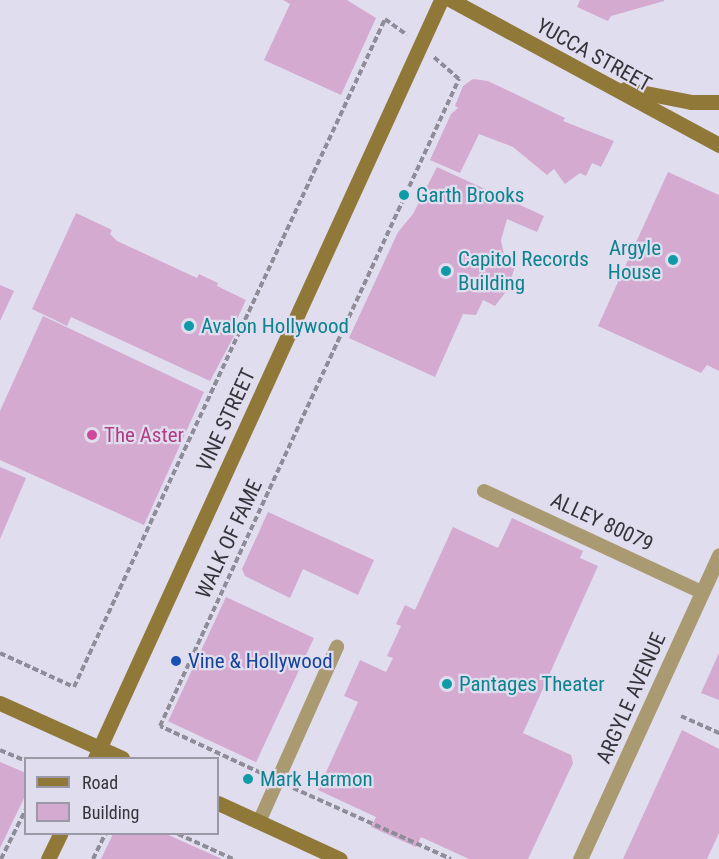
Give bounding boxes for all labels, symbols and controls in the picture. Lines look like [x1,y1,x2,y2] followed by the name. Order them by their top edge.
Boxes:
[532,13,656,97] street label: YUCCA STREET
[416,182,524,208] place label: Garth Brooks
[397,188,411,202] marker: Garth Brooks
[608,235,661,285] place label: Argyle House
[458,246,589,296] place label: Capitol Records Building
[666,253,680,267] marker: Argyle House
[439,264,453,278] marker: Capitol Records Building
[201,313,349,339] place label: Avalon Hollywood
[182,319,196,333] marker: Avalon Hollywood
[191,365,261,475] street label: VINE STREET
[104,422,184,448] place label: The Aster
[85,428,99,442] marker: The Aster
[190,476,268,602] street label: WALK OF FAME
[547,487,657,557] street label: ALLEY 80079
[591,629,671,767] street label: ARGYLE AVENUE
[188,648,333,674] place label: Vine & Hollywood
[169,654,183,668] marker: Vine & Hollywood
[459,671,605,697] place label: Pantages Theater
[440,677,454,691] marker: Pantages Theater
[24,757,219,835] legend
[260,766,373,792] place label: Mark Harmon
[82,772,118,793] text: Road
[241,772,255,786] marker: Mark Harmon
[82,802,139,823] text: Building

